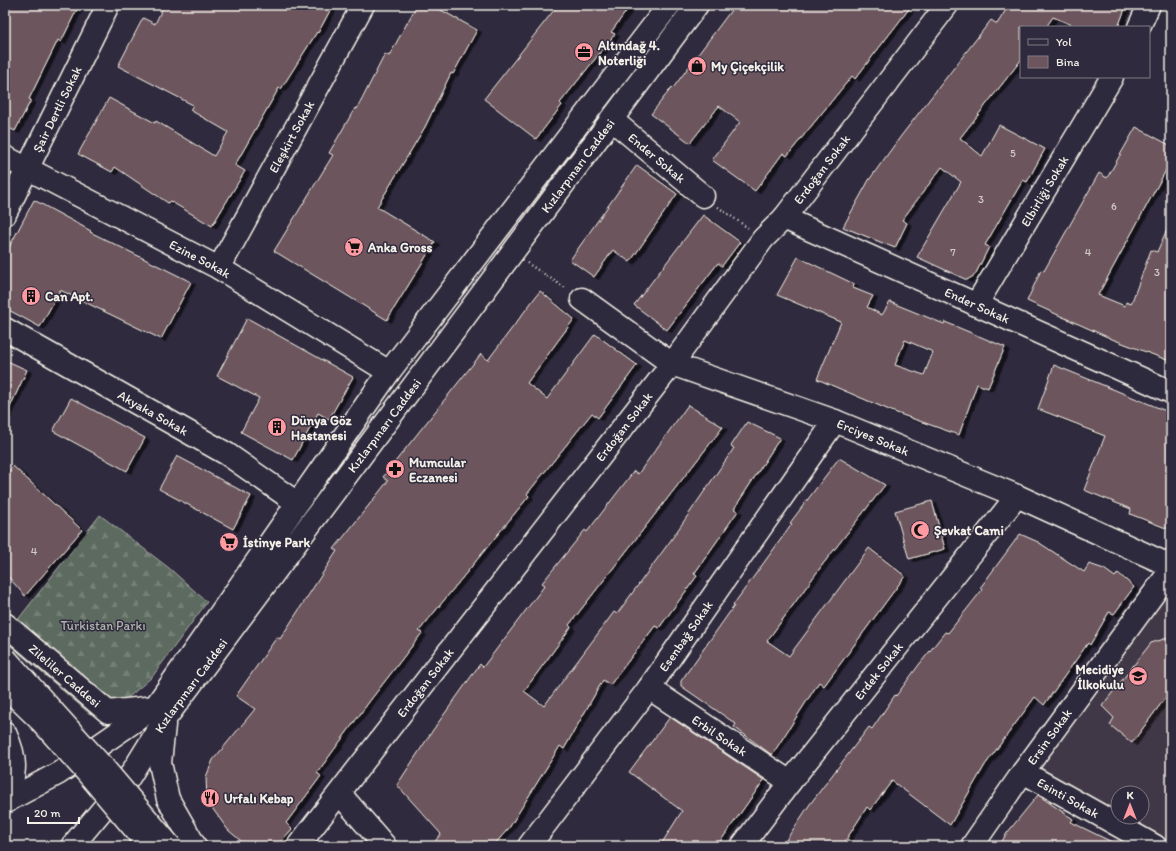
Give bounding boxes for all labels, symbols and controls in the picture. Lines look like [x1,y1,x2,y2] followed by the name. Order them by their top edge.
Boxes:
[1020,26,1150,78] legend
[1056,35,1072,49] text: Yol
[597,38,660,69] place label: Altındağ 4. Noterliği
[573,41,595,63] office icon: Altındağ 4. Noterliği
[686,55,708,77] shop icon: My Çiçekçilik
[1056,55,1080,69] text: Bina
[711,59,784,75] place label: My Çiçekçilik
[29,63,84,155] street label: Şair Dertli Sokak
[265,98,317,175] street label: Eleşkirt Sokak
[537,116,617,216] street label: Kızlarpınarı Caddesi
[625,129,689,186] street label: Ender Sokak
[790,131,853,207] street label: Erdoğan Sokak
[1010,147,1016,160] house number: 5
[1017,152,1071,229] street label: Elbirliği Sokak
[978,193,984,206] house number: 3
[1111,200,1117,213] house number: 6
[167,236,234,281] street label: Ezine Sokak
[343,236,365,258] supermarket icon: Anka Gross
[367,240,433,255] place label: Anka Gross
[950,246,956,259] house number: 7
[1085,246,1092,259] house number: 4
[1154,266,1160,279] house number: 3
[942,284,1013,326] street label: Ender Sokak
[20,285,42,307] building icon: Can Apt.
[45,289,93,305] place label: Can Apt.
[344,375,424,475] street label: Kızlarpınarı Caddesi
[115,387,191,438] street label: Akyaka Sokak
[592,389,655,464] street label: Erdoğan Sokak
[291,413,353,443] place label: Dünya Göz Hastanesi
[835,415,912,458] street label: Erciyes Sokak
[266,416,288,438] building icon: Dünya Göz Hastanesi
[409,455,467,485] place label: Mumcular Eczanesi
[384,458,406,480] pharmacy icon: Mumcular Eczanesi
[909,519,931,541] mosque icon: Şevkat Cami
[934,523,1004,539] place label: Şevkat Cami
[218,531,240,553] supermarket icon: İstinye Park
[243,535,310,551] place label: İstinye Park
[31,545,38,558] house number: 4
[655,597,715,674] street label: Esenbağ Sokak
[60,618,146,633] park label: Türkistan Parkı
[151,635,230,735] street label: Kızlarpınarı Caddesi
[851,639,906,703] street label: Erdek Sokak
[26,640,104,710] street label: Zileliler Caddesi
[393,645,457,720] street label: Erdoğan Sokak
[1076,662,1125,692] place label: Mecidiye İlkokulu
[1127,665,1149,687] school or university icon: Mecidiye İlkokulu
[1024,705,1075,767] street label: Ersin Sokak
[689,711,750,759] street label: Erbil Sokak
[1035,774,1102,821] street label: Esinti Sokak
[1110,785,1150,825] north arrow
[199,787,221,809] restaurant icon: Urfalı Kebap
[1126,789,1134,802] text: K
[224,791,294,807] place label: Urfalı Kebap
[28,799,79,825] scale bar
[34,806,61,820] text: 20 m

